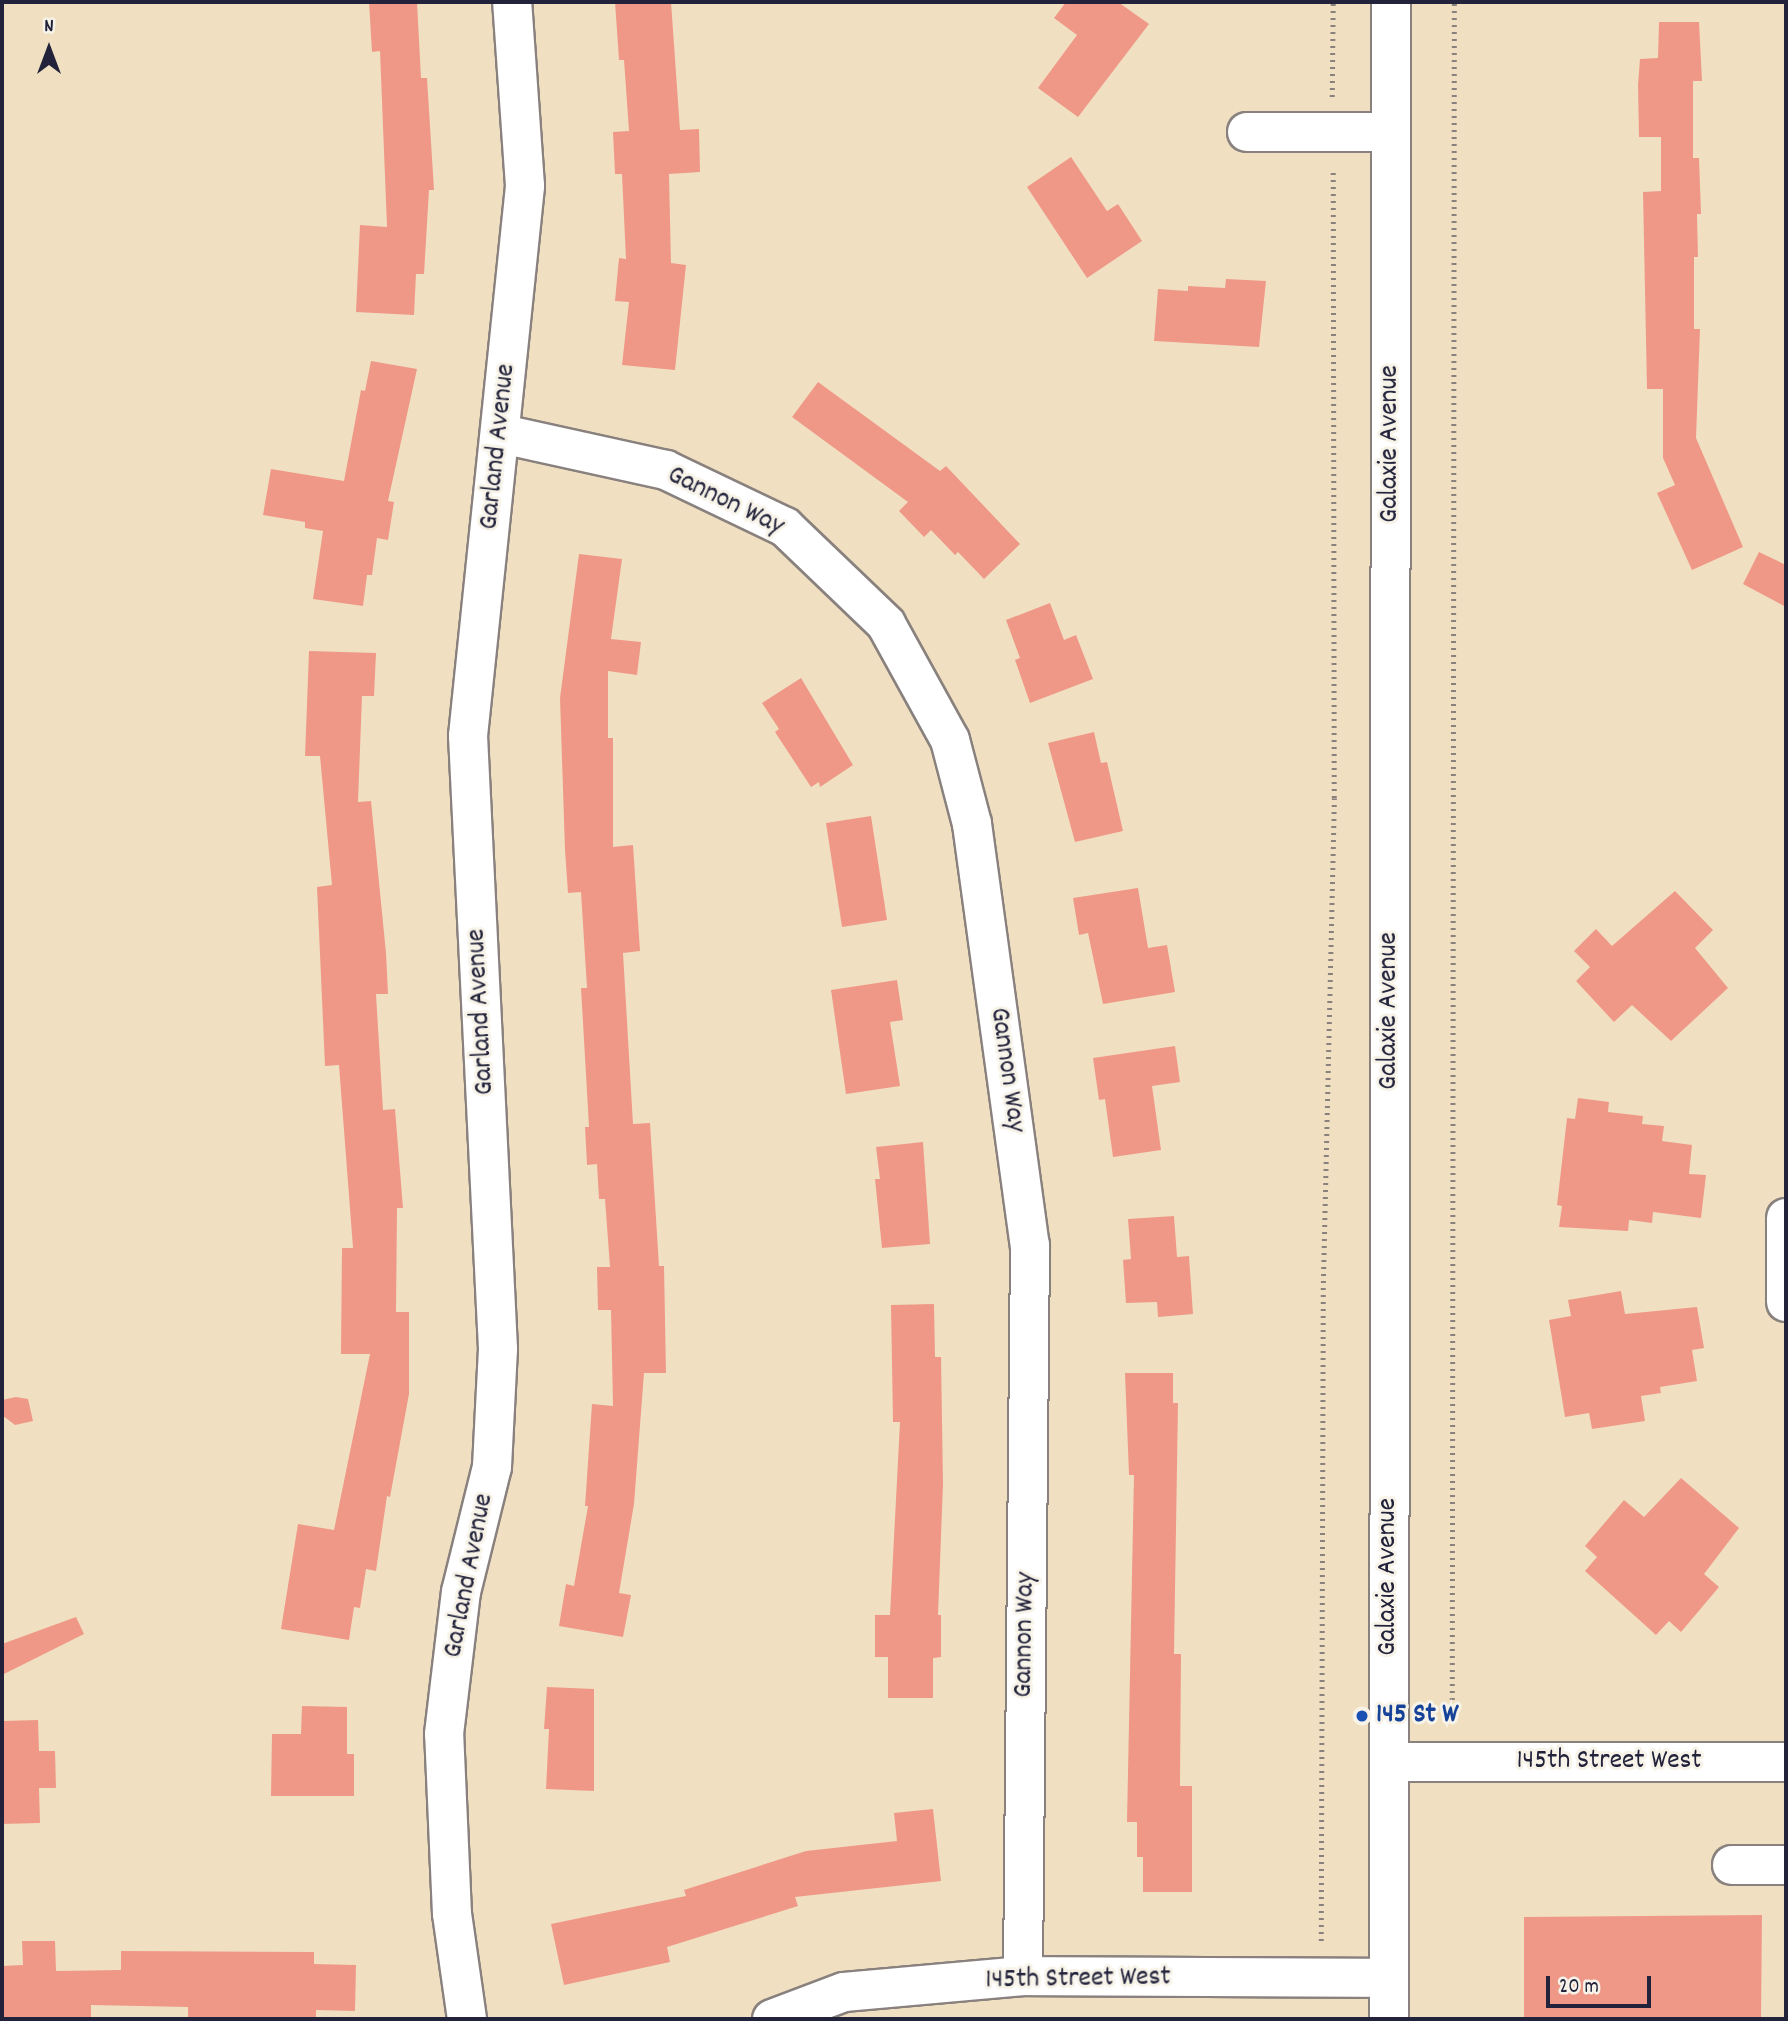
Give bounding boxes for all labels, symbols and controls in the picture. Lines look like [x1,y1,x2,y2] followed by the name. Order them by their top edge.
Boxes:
[14,14,84,84] north arrow
[44,14,54,41] text: N
[474,362,524,532] street label: Garland Avenue
[1374,365,1408,523] street label: Galaxie Avenue
[661,459,789,545] street label: Gannon Way
[461,928,503,1096] street label: Garland Avenue
[1373,932,1407,1090] street label: Galaxie Avenue
[981,1006,1031,1134] street label: Gannon Way
[438,1491,502,1661] street label: Garland Avenue
[1372,1498,1406,1656] street label: Galaxie Avenue
[1008,1572,1044,1698] street label: Gannon Way
[1376,1699,1458,1733] place label: 145 St W
[1354,1708,1370,1724] marker: 145 St W
[1516,1745,1702,1779] street label: 145th Street West
[985,1962,1171,1998] street label: 145th Street West
[1550,1962,1655,2006] scale bar
[1559,1973,1599,2003] text: 20 m

